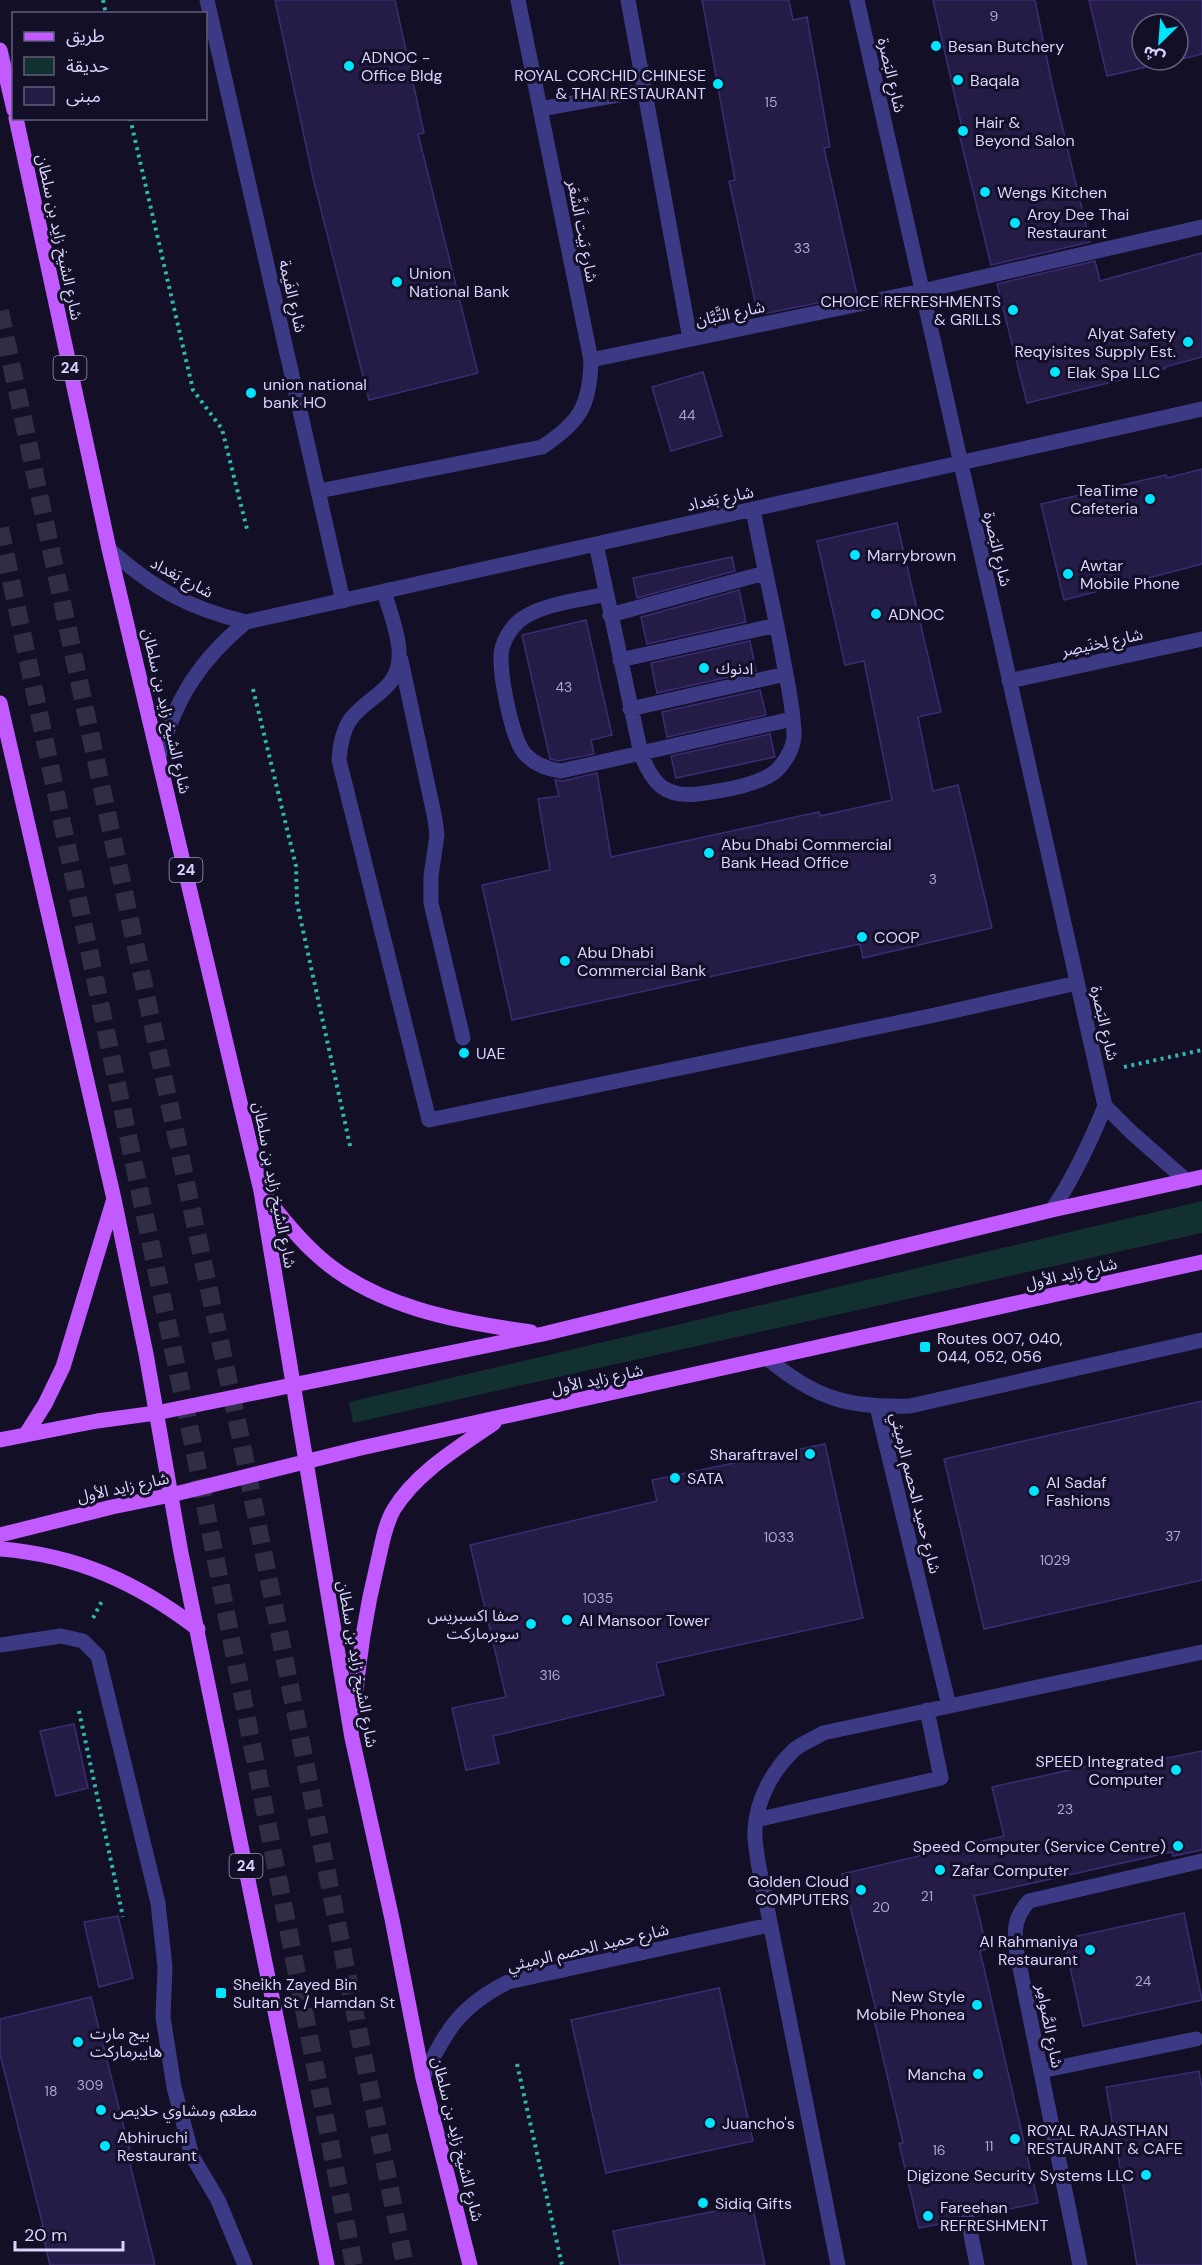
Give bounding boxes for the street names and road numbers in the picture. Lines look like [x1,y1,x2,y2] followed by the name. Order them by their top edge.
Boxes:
[871,36,910,115] street label: شارع البَصرة
[30,152,87,322] street label: شارع الشيخ زايد بن سلطان
[560,177,605,284] street label: شارع بَيت اَلشَّعَر
[272,258,311,335] street label: شارع الفَيمة
[693,296,767,333] street label: شارع التَّبَّان
[54,356,86,380] road number: 24
[685,481,756,518] street label: شارع بَغداد
[977,510,1016,589] street label: شارع البَصرة
[146,552,217,604] street label: شارع بَغداد
[1058,624,1145,664] street label: شارع لِخنَيصِر
[135,626,196,796] street label: شارع الشيخ زايد بن سلطان
[170,858,202,882] road number: 24
[1084,984,1123,1063] street label: شارع البَصرة
[246,1100,301,1270] street label: شارع الشيخ زايد بن سلطان
[1023,1253,1120,1296] street label: شارع زايد الأول
[549,1359,646,1401] street label: شارع زايد الأول
[883,1410,946,1576] street label: شارع حميد الحصم الرميثي
[75,1467,172,1509] street label: شارع زايد الأول
[331,1579,383,1749] street label: شارع الشيخ زايد بن سلطان
[230,1854,262,1878] road number: 24
[505,1919,671,1978] street label: شارع حميد الحصم الرميثي
[1029,1982,1068,2070] street label: شارع الصَّوامِر
[425,2055,488,2224] street label: شارع الشيخ زايد بن سلطان

